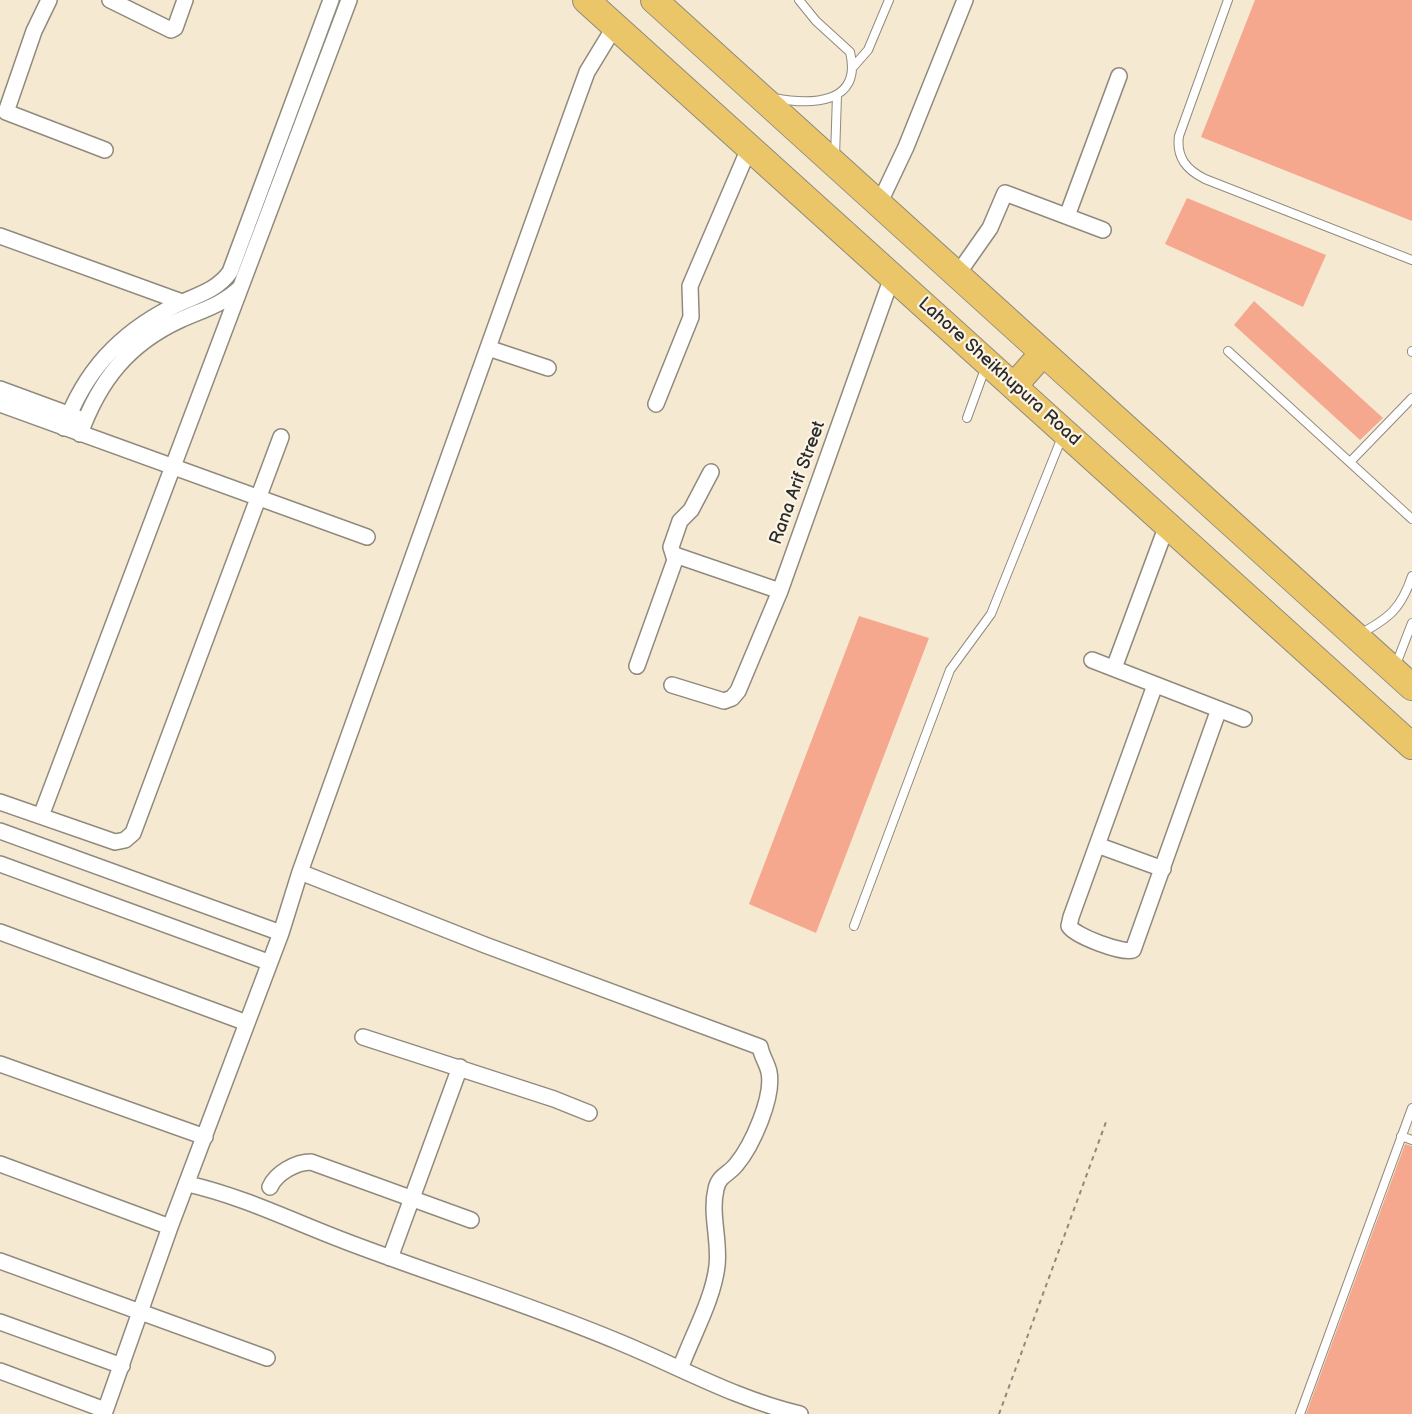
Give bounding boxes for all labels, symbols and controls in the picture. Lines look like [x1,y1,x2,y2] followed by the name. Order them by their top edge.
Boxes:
[913,293,1085,451] street label: Lahore Sheikhupura Road
[766,418,830,548] street label: Rana Arif Street

